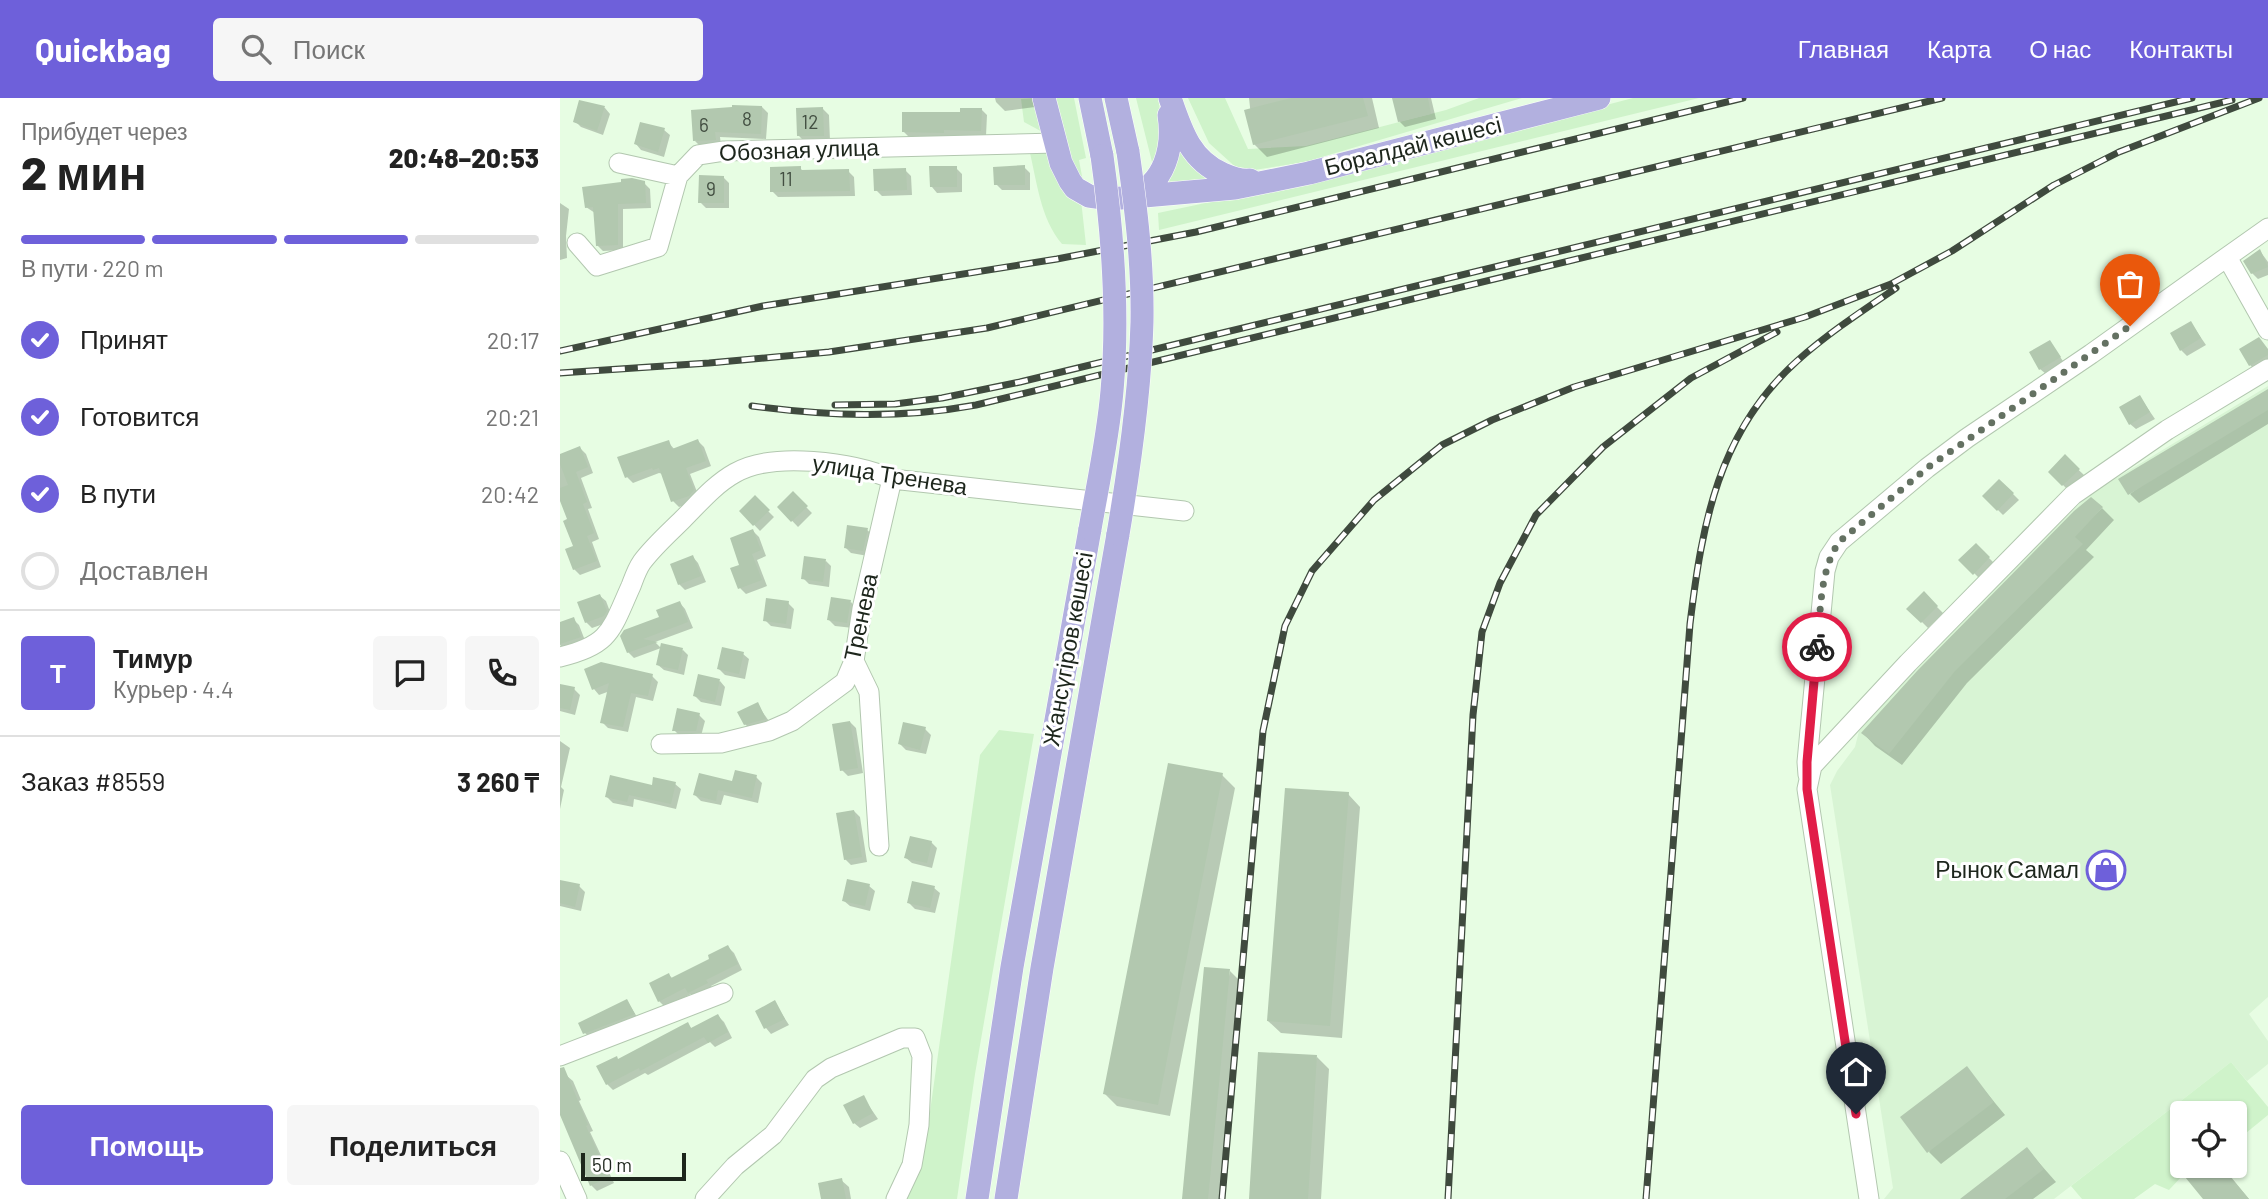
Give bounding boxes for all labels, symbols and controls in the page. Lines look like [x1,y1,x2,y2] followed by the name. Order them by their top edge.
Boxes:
[213,18,703,81] search box
[35,29,171,69] text: Quickbag
[237,30,275,68] icon: search
[293,33,365,64] text: Поиск
[1798,34,1889,63] text: Главная
[1927,34,1991,63] text: Карта
[2029,34,2091,63] text: О нас
[2129,34,2233,63] text: Контакты
[742,107,752,130] house number: 8
[802,110,818,133] house number: 12
[1321,110,1504,181] street label: Боралдай көшесі
[699,113,709,136] house number: 6
[21,117,188,145] text: Прибудет через
[719,132,880,166] street label: Обозная улица
[389,142,539,173] text: 20:48–20:53
[21,144,146,199] text: 2 мин
[779,167,793,190] house number: 11
[706,177,716,200] house number: 9
[21,254,164,282] text: В пути · 220 m
[2100,254,2160,326] pin
[2111,265,2149,303] icon: bag
[21,321,59,359] icon: check
[80,323,168,354] text: Принят
[487,326,539,354] text: 20:17
[21,398,59,436] icon: check
[80,400,199,431] text: Готовится
[486,403,539,431] text: 20:21
[811,448,970,500] street label: улица Тренева
[21,475,59,513] icon: check
[80,477,156,508] text: В пути
[481,480,539,508] text: 20:42
[1036,550,1098,748] street label: Жансүгіров көшесі
[80,554,209,585] text: Доставлен
[837,570,883,663] street label: Тренева
[1782,612,1852,682] courier
[1798,628,1836,666] icon: bike
[373,636,447,710] button: chat
[465,636,539,710] button: phone
[113,642,193,673] text: Тимур
[50,657,66,688] text: Т
[113,675,234,703] text: Курьер · 4.4
[21,765,165,796] text: Заказ #8559
[457,766,539,797] text: 3 260 ₸
[2085,849,2127,891] shop icon: Рынок Самал
[1935,855,2079,883] place label: Рынок Самал
[1826,1042,1886,1114] pin
[1837,1053,1875,1091] icon: home
[2170,1101,2247,1178] map controls
[2170,1101,2247,1178] button: locate
[21,1105,273,1185] button: Помощь
[287,1105,539,1185] button: Поделиться
[581,1150,686,1182] scale bar
[592,1153,632,1176] text: 50 m

